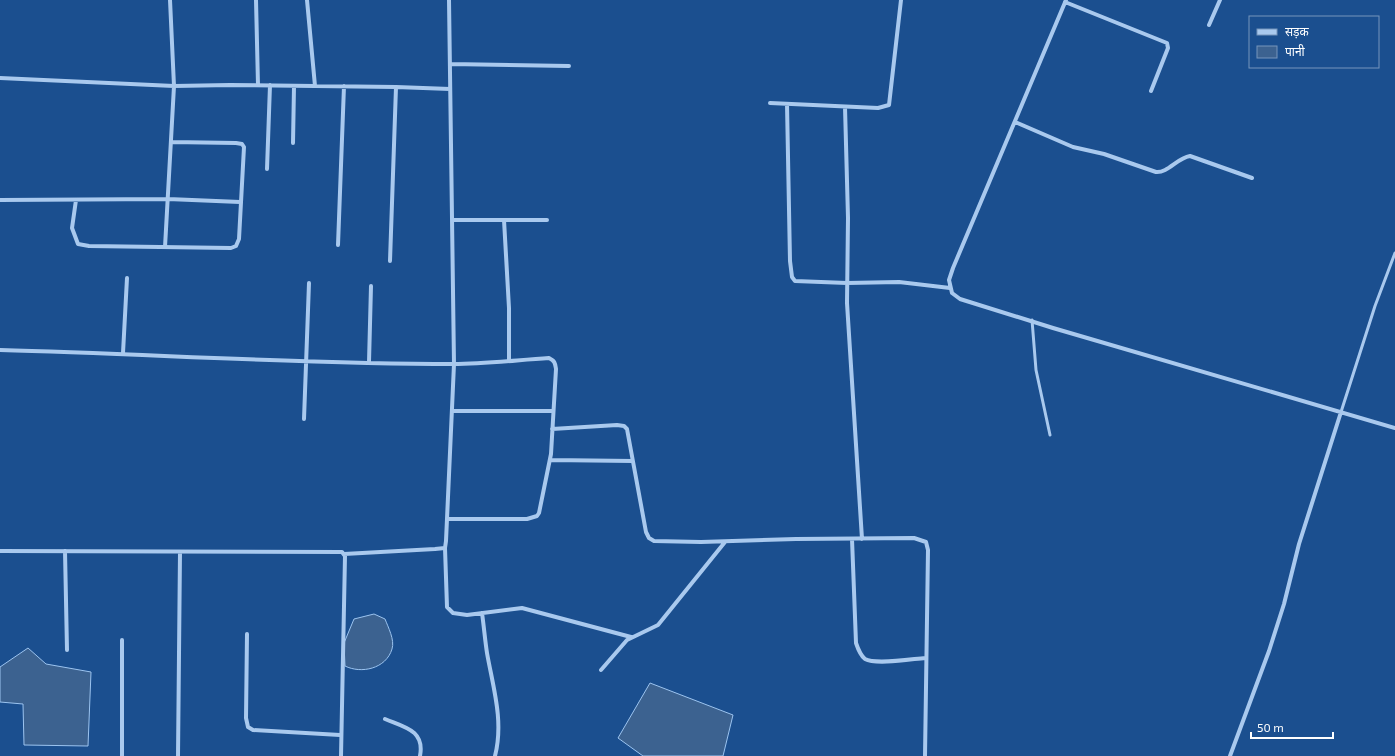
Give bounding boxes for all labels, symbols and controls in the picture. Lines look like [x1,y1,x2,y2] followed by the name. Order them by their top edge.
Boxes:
[1249,16,1379,68] legend
[1285,24,1310,39] text: सड़क
[1285,44,1306,58] text: पानी
[1251,714,1333,740] scale bar
[1257,720,1284,734] text: 50 m

